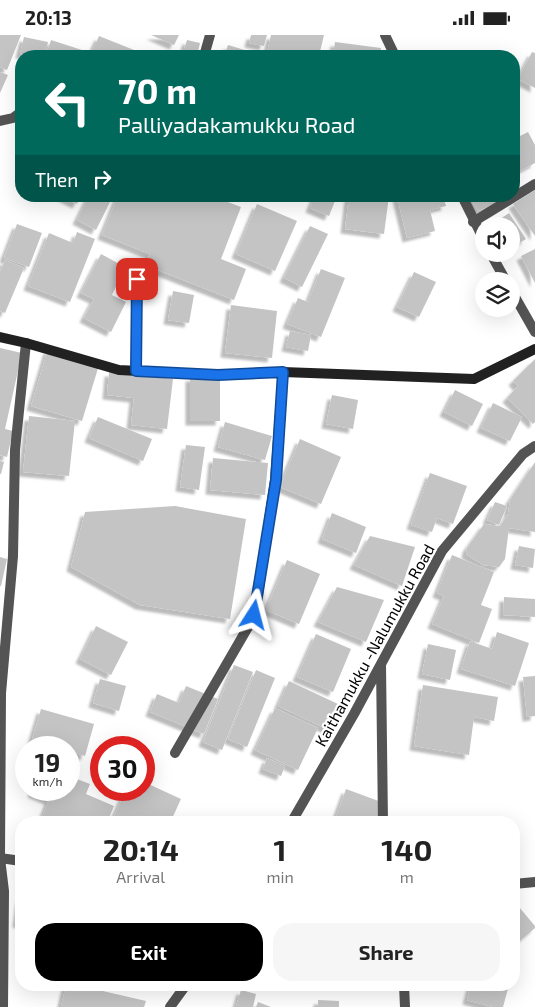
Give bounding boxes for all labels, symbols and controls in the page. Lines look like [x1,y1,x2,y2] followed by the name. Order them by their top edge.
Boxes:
[25,6,72,29] text: 20:13
[118,69,197,111] text: 70 m
[35,70,100,135] icon: left
[118,111,355,137] text: Palliyadakamukku Road
[88,165,116,193] icon: right
[35,168,78,191] text: Then
[475,217,520,317] map controls
[475,217,520,262] button: sound
[116,258,158,300] pin
[123,265,151,293] icon: arrive
[475,272,520,317] button: layers
[310,540,438,750] street label: Kaithamukku -Nalumukku Road
[227,588,279,640] position arrow
[90,736,155,801] speed limit sign: 30
[35,747,60,777] text: 19
[33,774,62,788] text: km/h
[103,831,179,867] text: 20:14
[274,831,287,867] text: 1
[381,831,432,867] text: 140
[116,867,165,886] text: Arrival
[266,867,294,886] text: min
[400,867,414,886] text: m
[35,923,263,981] button: Exit
[273,923,500,981] button: Share

